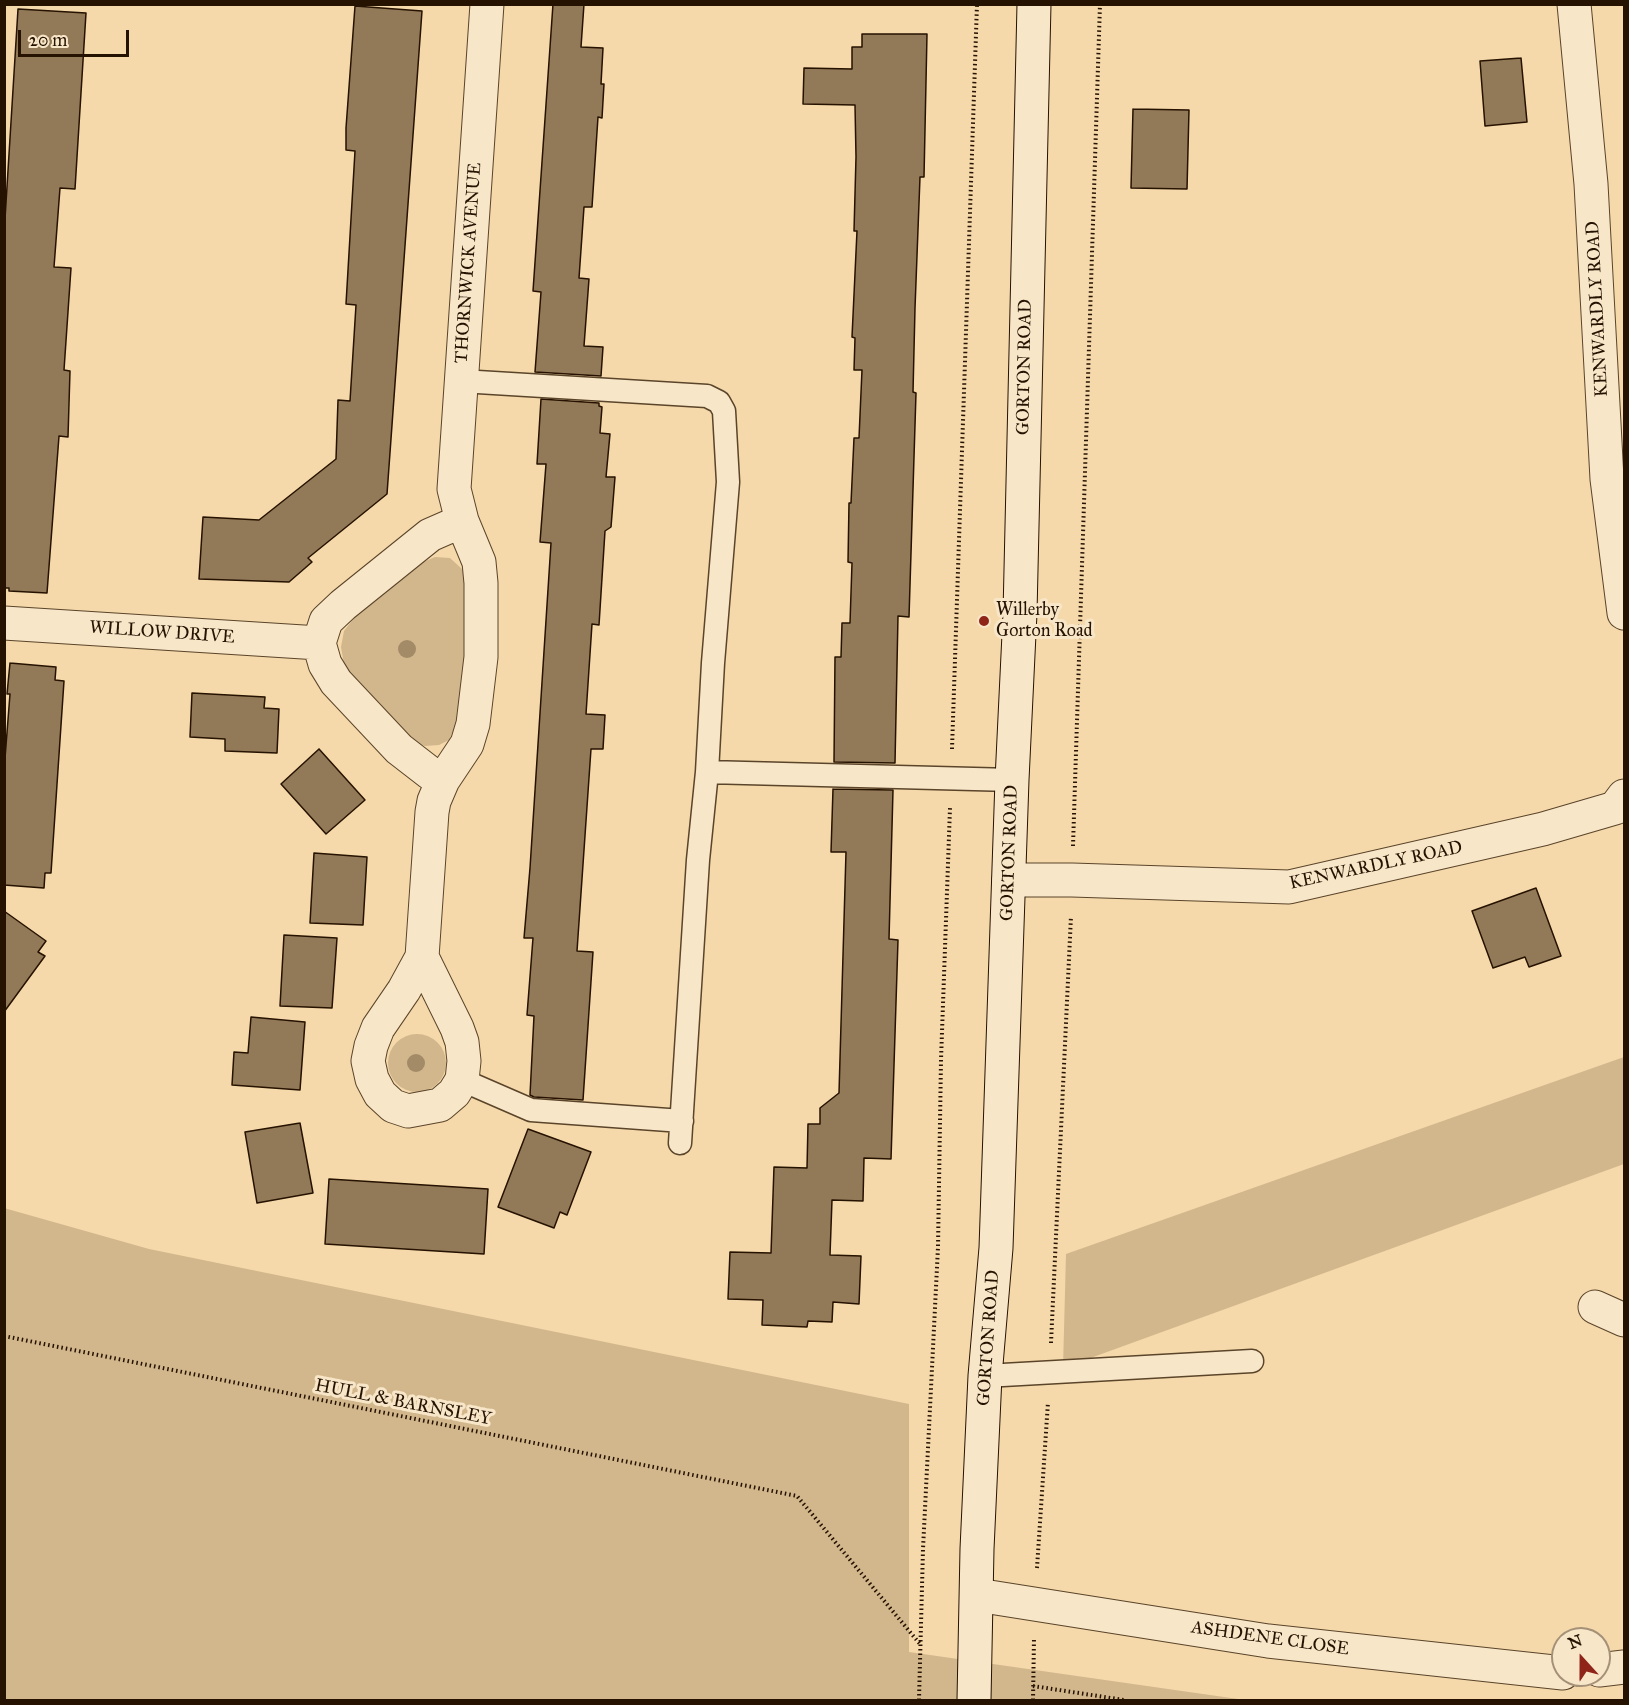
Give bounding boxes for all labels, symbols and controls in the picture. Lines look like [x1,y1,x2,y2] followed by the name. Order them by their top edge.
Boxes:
[21,18,132,56] scale bar
[29,29,67,51] text: 20 m
[451,162,487,364] street label: THORNWICK AVENUE
[1583,220,1613,398] street label: KENWARDLY ROAD
[1013,299,1037,435] street label: GORTON ROAD
[996,600,1093,642] place label: Willerby Gorton Road
[977,614,991,628] marker: Willerby Gorton Road
[89,617,235,649] street label: WILLOW DRIVE
[997,785,1023,921] street label: GORTON ROAD
[1288,837,1464,895] street label: KENWARDLY ROAD
[973,1269,1005,1407] street label: GORTON ROAD
[313,1375,493,1431] street label: HULL & BARNSLEY
[1190,1617,1350,1661] street label: ASHDENE CLOSE
[1551,1627,1611,1687] north arrow
[1565,1630,1585,1653] text: N

